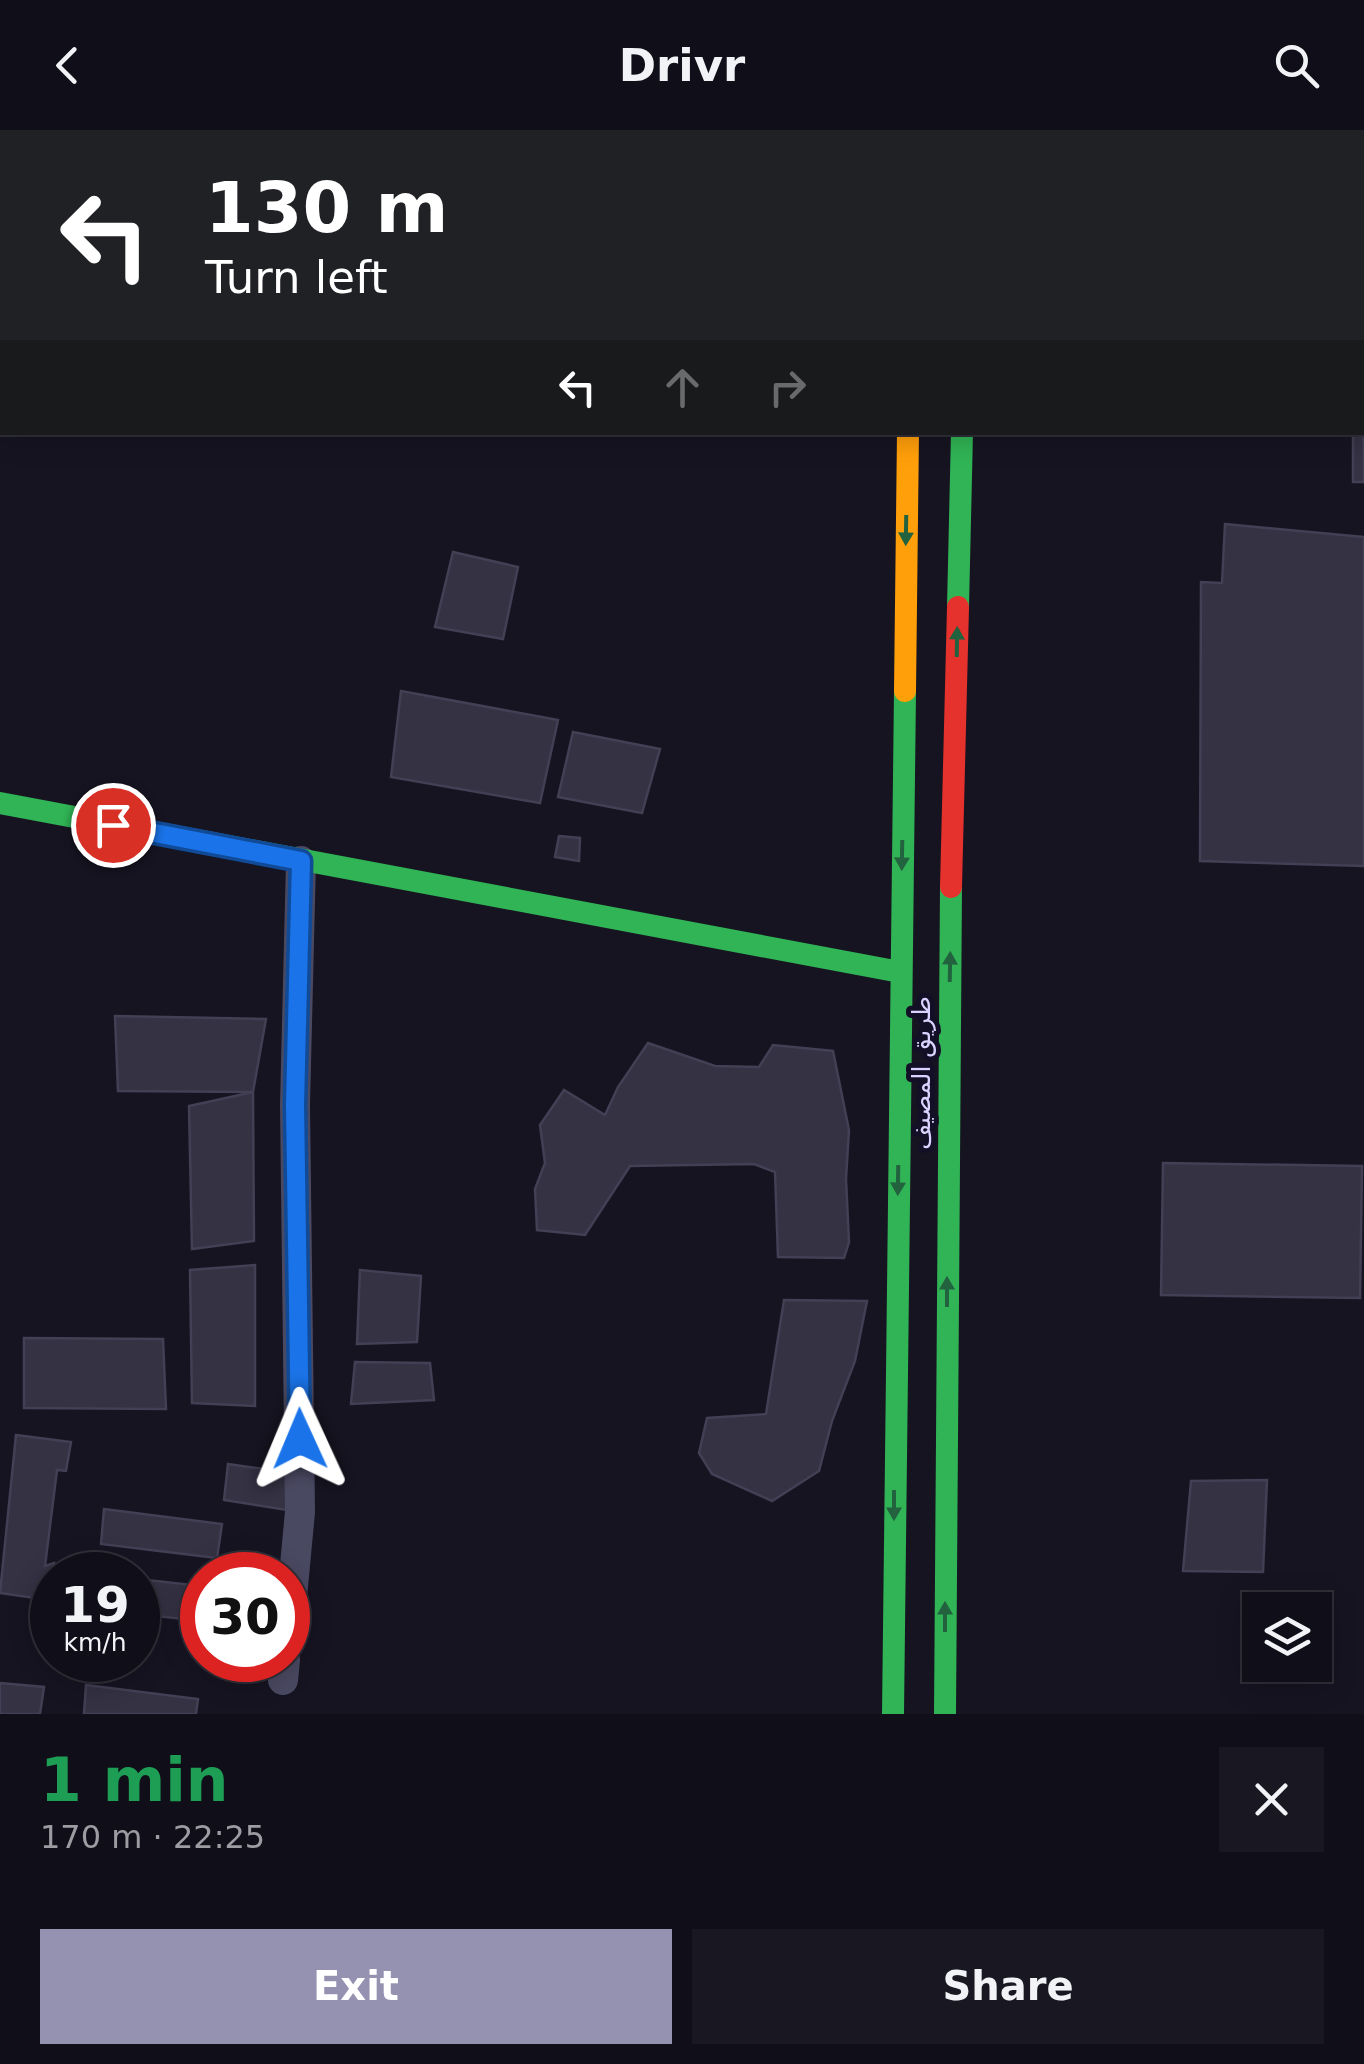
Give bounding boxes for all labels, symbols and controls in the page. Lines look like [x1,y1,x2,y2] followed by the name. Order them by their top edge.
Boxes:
[40,38,95,93] icon: back
[1269,38,1324,93] icon: search
[619,39,745,92] text: Drivr
[205,167,448,249] text: 130 m
[40,170,170,300] icon: left
[205,251,388,304] text: Turn left
[550,360,605,415] icon: left
[655,360,710,415] icon: ahead
[760,360,815,415] icon: right
[898,514,914,546] one-way arrow
[949,625,965,657] one-way arrow
[71,783,156,868] pin
[86,798,141,853] icon: arrive
[893,839,909,871] one-way arrow
[942,950,958,982] one-way arrow
[907,996,936,1150] street label: طريق المصيف
[889,1164,905,1196] one-way arrow
[939,1275,955,1307] one-way arrow
[248,1387,352,1491] position arrow
[886,1489,902,1521] one-way arrow
[180,1552,310,1682] speed limit sign: 30
[60,1576,130,1634] text: 19
[1242,1592,1332,1682] map controls
[1242,1592,1332,1682] button: layers
[938,1600,954,1632] one-way arrow
[63,1628,127,1657] text: km/h
[40,1745,228,1815] text: 1 min
[1219,1747,1324,1852] button: close
[40,1818,265,1856] text: 170 m · 22:25
[40,1929,672,2044] button: Exit
[692,1929,1324,2044] button: Share

